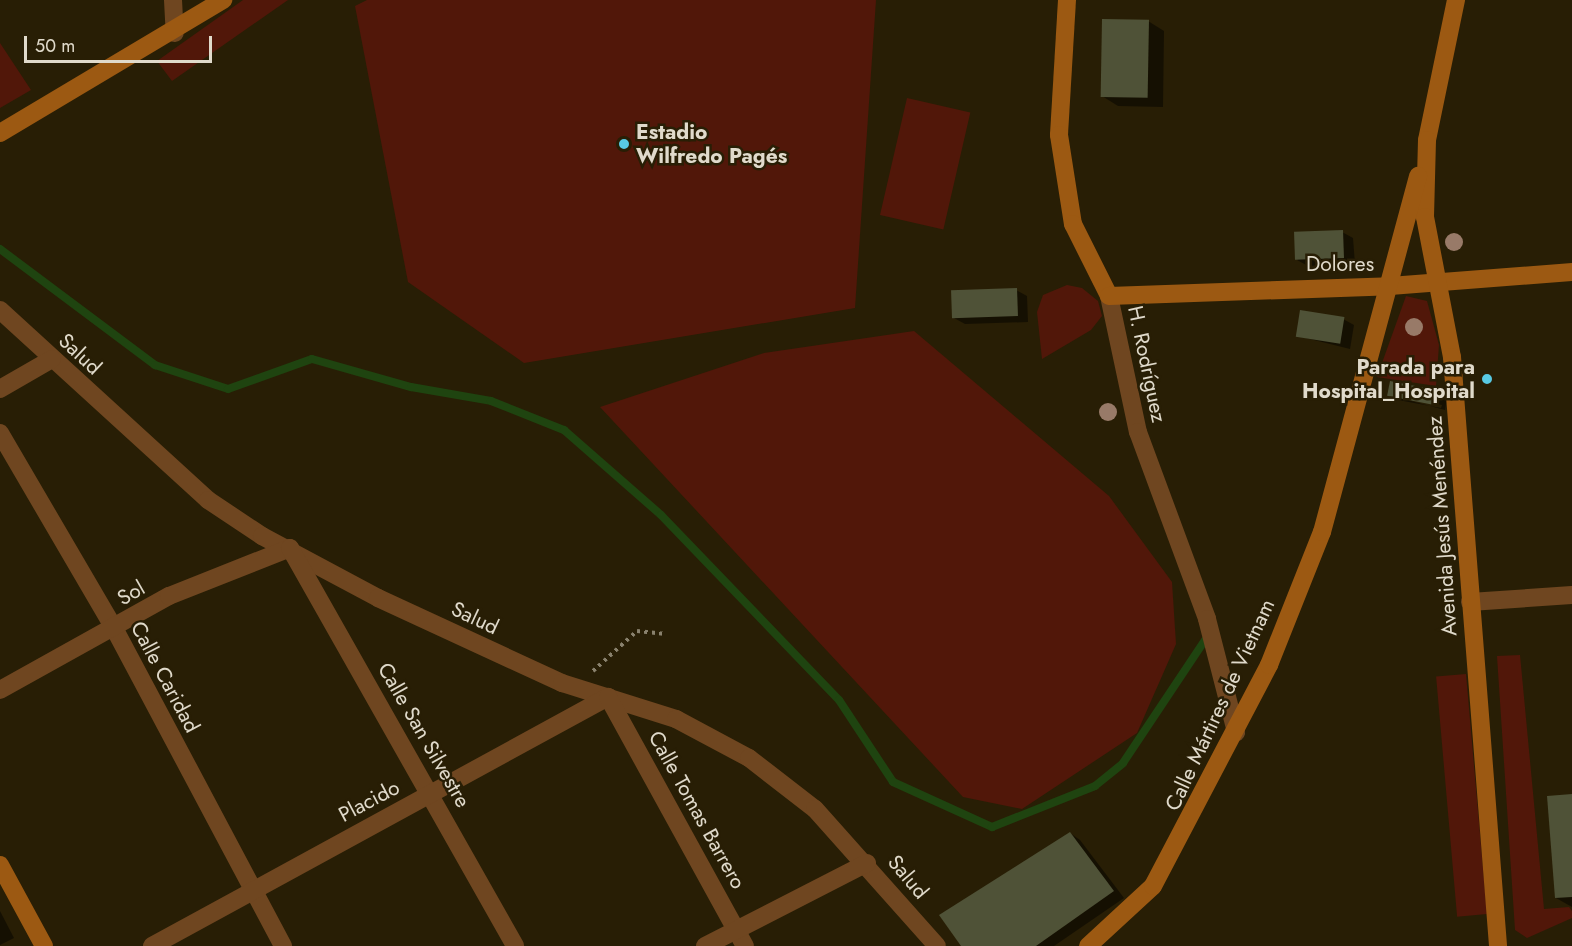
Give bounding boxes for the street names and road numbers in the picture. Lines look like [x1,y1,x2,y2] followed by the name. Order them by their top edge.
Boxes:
[1306,251,1374,277] street label: Dolores
[1122,303,1172,425] street label: H. Rodríguez
[53,328,107,380] street label: Salud
[1422,415,1462,637] street label: Avenida Jesús Menéndez
[113,575,149,611] street label: Sol
[1160,595,1280,815] street label: Calle Mártires de Vietnam
[447,596,503,640] street label: Salud
[125,617,205,737] street label: Calle Caridad
[372,658,476,812] street label: Calle San Silvestre
[643,727,751,893] street label: Calle Tomas Barrero
[334,775,404,827] street label: Placido
[882,850,934,904] street label: Salud

